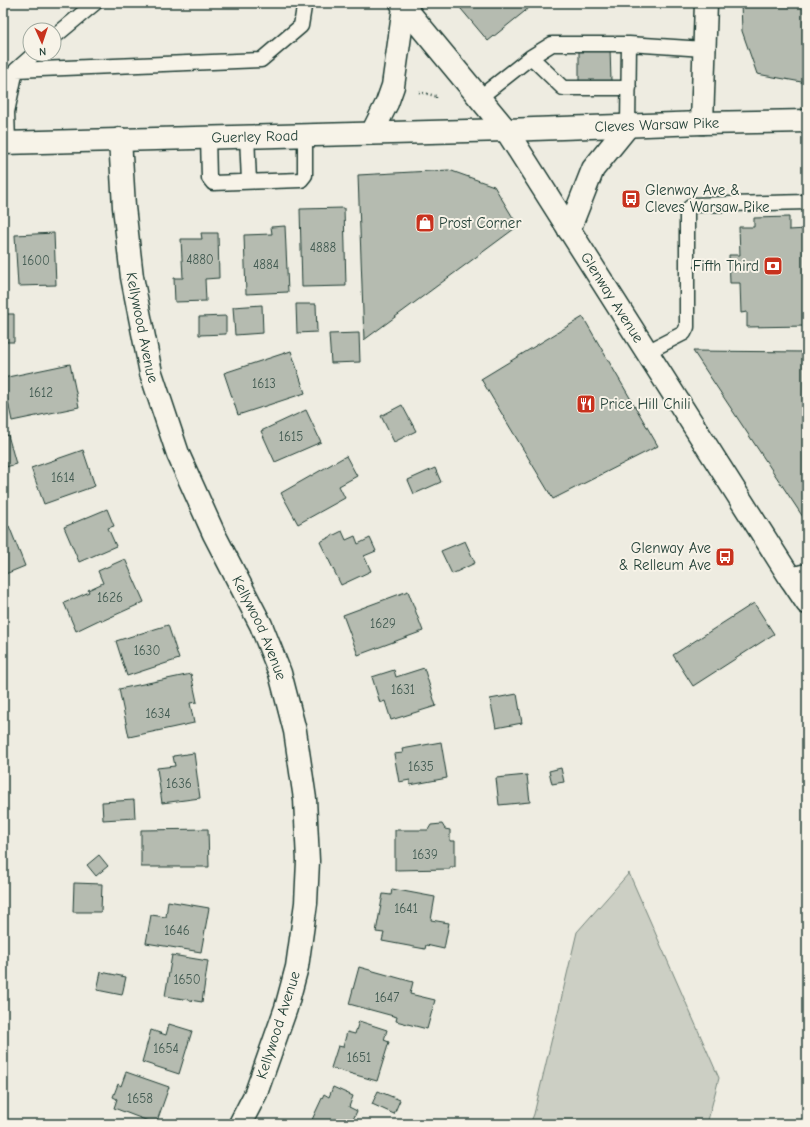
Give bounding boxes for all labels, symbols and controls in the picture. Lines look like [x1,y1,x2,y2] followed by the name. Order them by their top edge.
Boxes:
[22,22,62,62] north arrow
[39,45,46,58] text: N
[594,114,720,136] street label: Cleves Warsaw Pike
[211,126,299,147] street label: Guerley Road
[645,181,770,216] place label: Glenway Ave & Cleves Warsaw Pike
[620,188,642,210] bus stop icon: Glenway Ave & Cleves Warsaw Pike
[414,212,436,234] shop icon: Prost Corner
[439,214,521,232] place label: Prost Corner
[310,240,336,255] house number: 4888
[577,249,648,346] street label: Glenway Avenue
[186,252,214,267] house number: 4880
[22,253,50,268] house number: 1600
[762,255,784,277] bank icon: Fifth Third
[253,257,279,272] house number: 4884
[693,257,759,275] place label: Fifth Third
[123,271,163,386] street label: Kellywood Avenue
[252,376,276,391] house number: 1613
[29,385,53,400] house number: 1612
[575,393,597,415] restaurant icon: Price Hill Chili
[600,395,691,413] place label: Price Hill Chili
[279,429,303,444] house number: 1615
[51,470,75,485] house number: 1614
[619,539,711,574] place label: Glenway Ave & Relleum Ave
[714,546,736,568] bus stop icon: Glenway Ave & Relleum Ave
[228,573,291,682] street label: Kellywood Avenue
[97,590,123,605] house number: 1626
[370,616,396,631] house number: 1629
[134,643,160,658] house number: 1630
[391,682,415,697] house number: 1631
[145,706,171,721] house number: 1634
[408,759,434,774] house number: 1635
[166,776,192,791] house number: 1636
[412,847,438,862] house number: 1639
[394,901,418,916] house number: 1641
[164,923,190,938] house number: 1646
[252,968,304,1081] street label: Kellywood Avenue
[173,972,201,987] house number: 1650
[375,990,399,1005] house number: 1647
[153,1041,179,1056] house number: 1654
[347,1050,371,1065] house number: 1651
[127,1091,153,1106] house number: 1658

